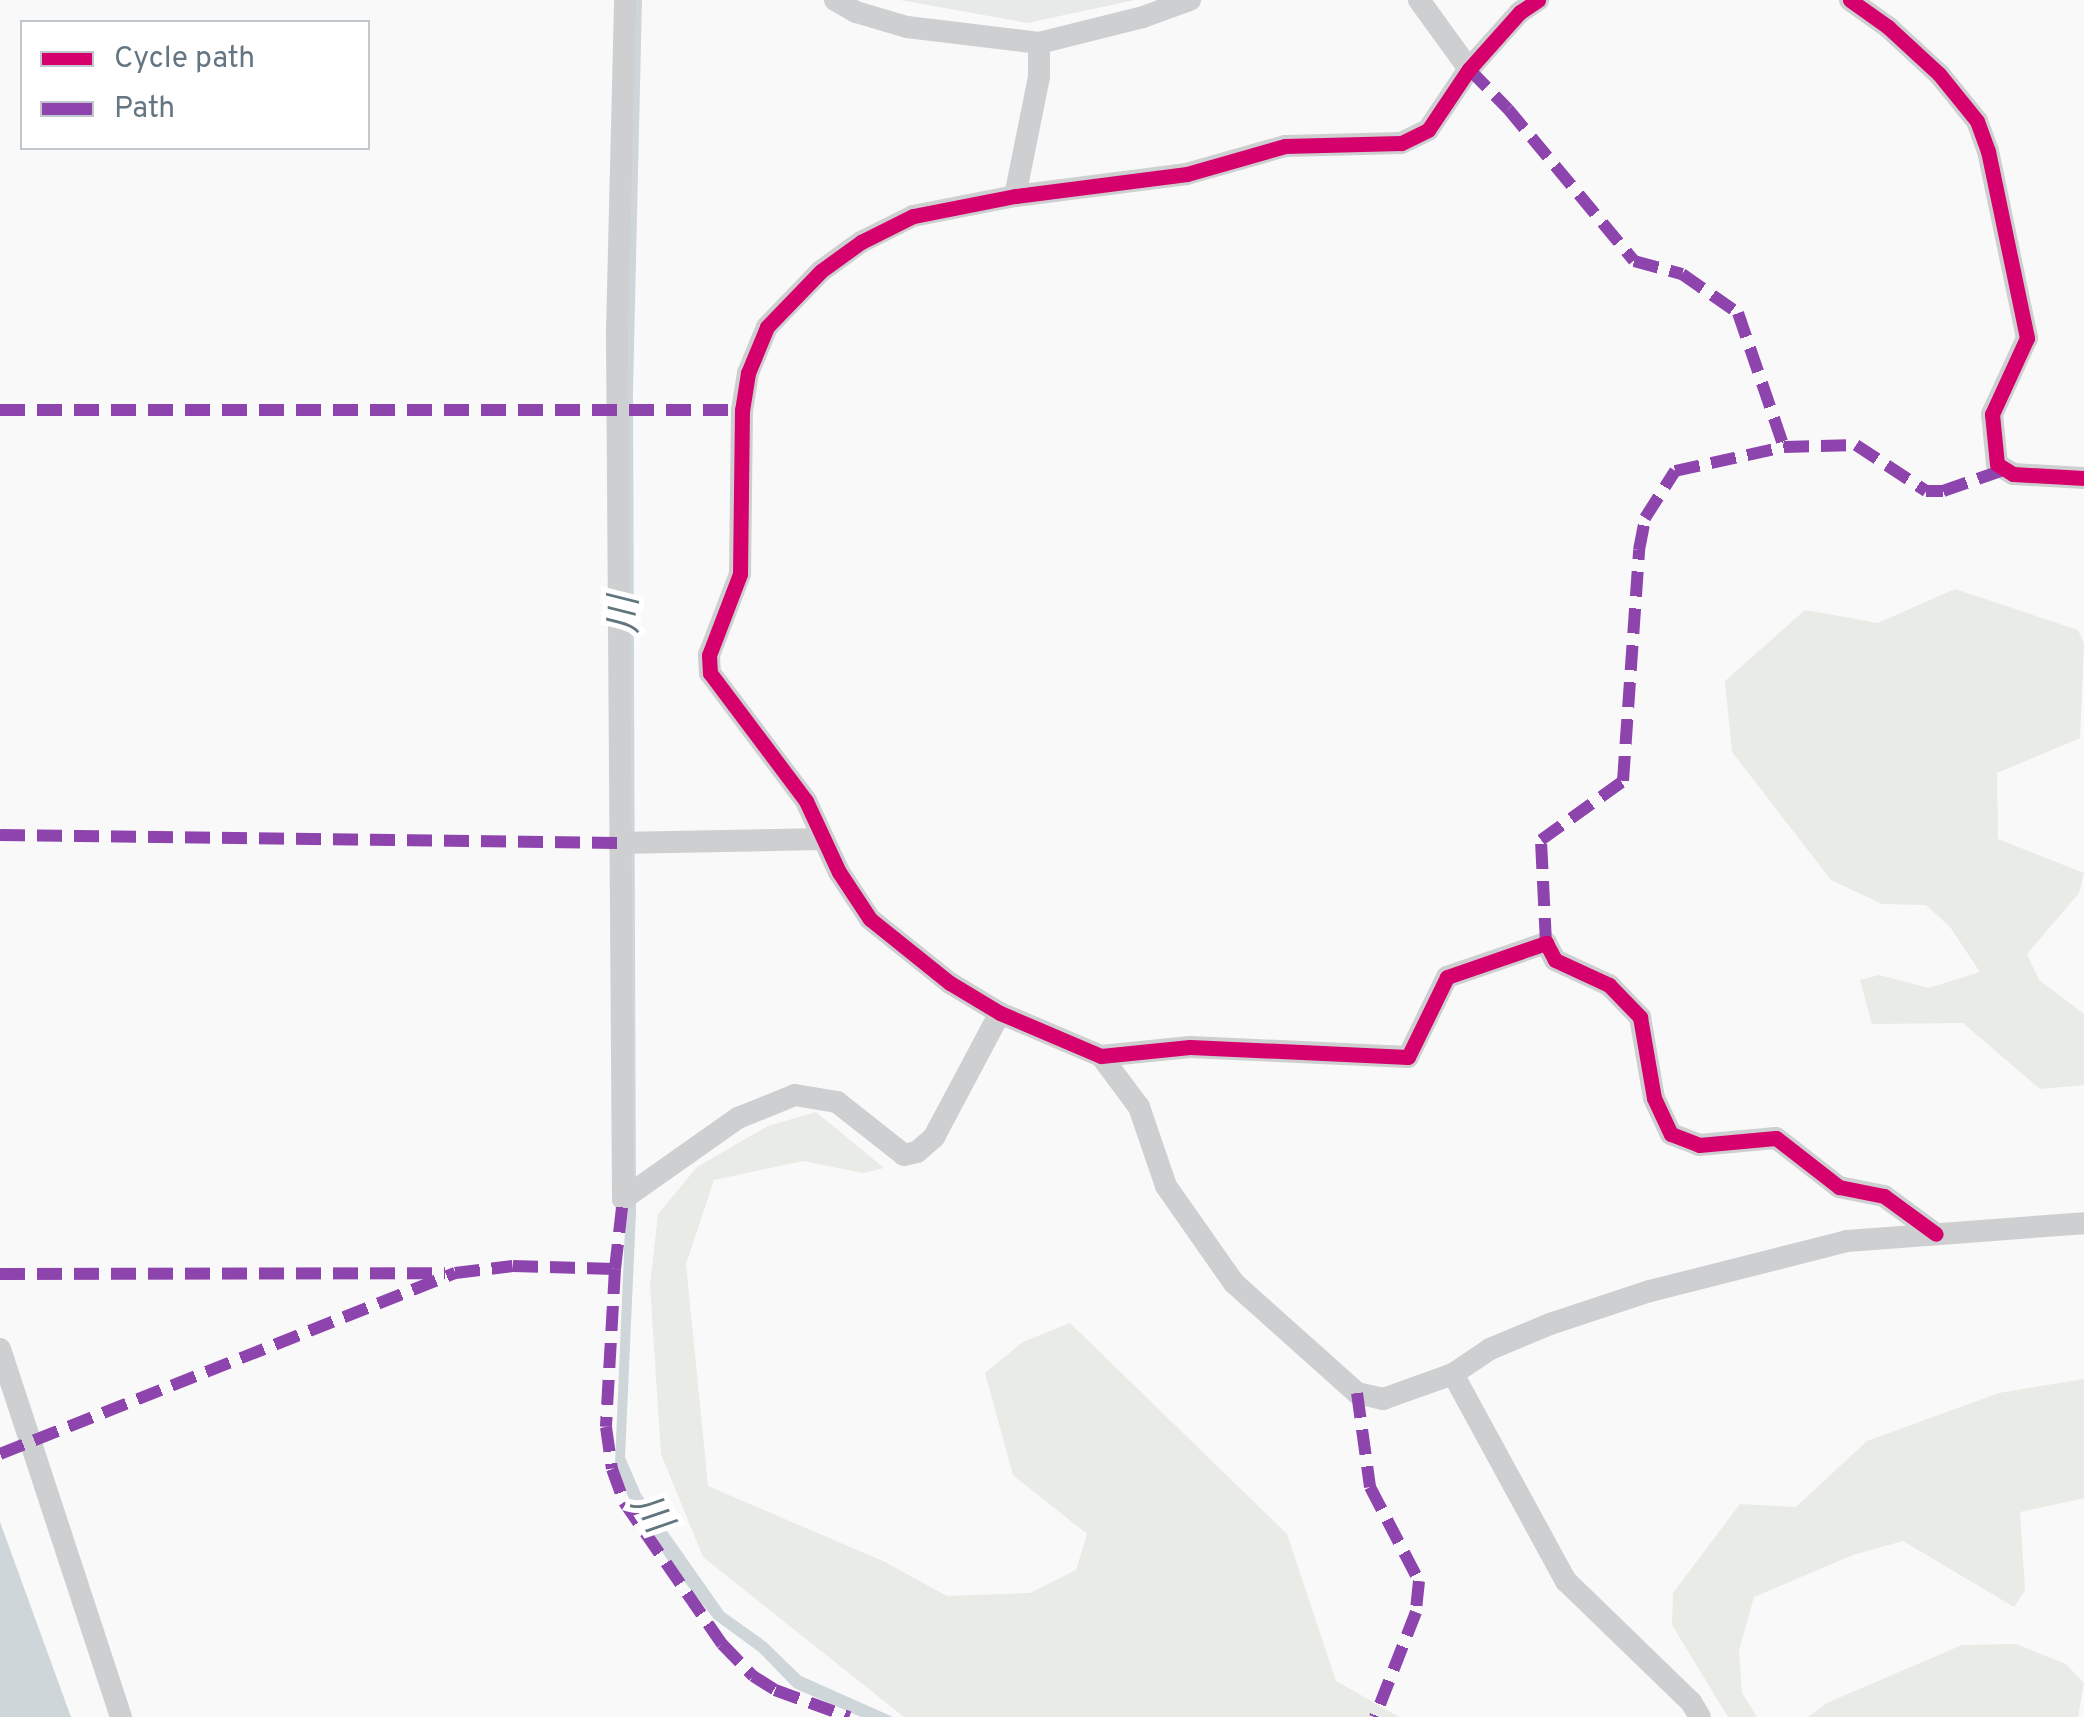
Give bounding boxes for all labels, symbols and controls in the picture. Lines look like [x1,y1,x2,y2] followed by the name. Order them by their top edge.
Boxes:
[20,20,370,150] legend
[114,41,255,78] text: Cycle path
[114,91,175,128] text: Path
[604,596,650,634] water label: 川
[620,1486,678,1542] water label: 川

